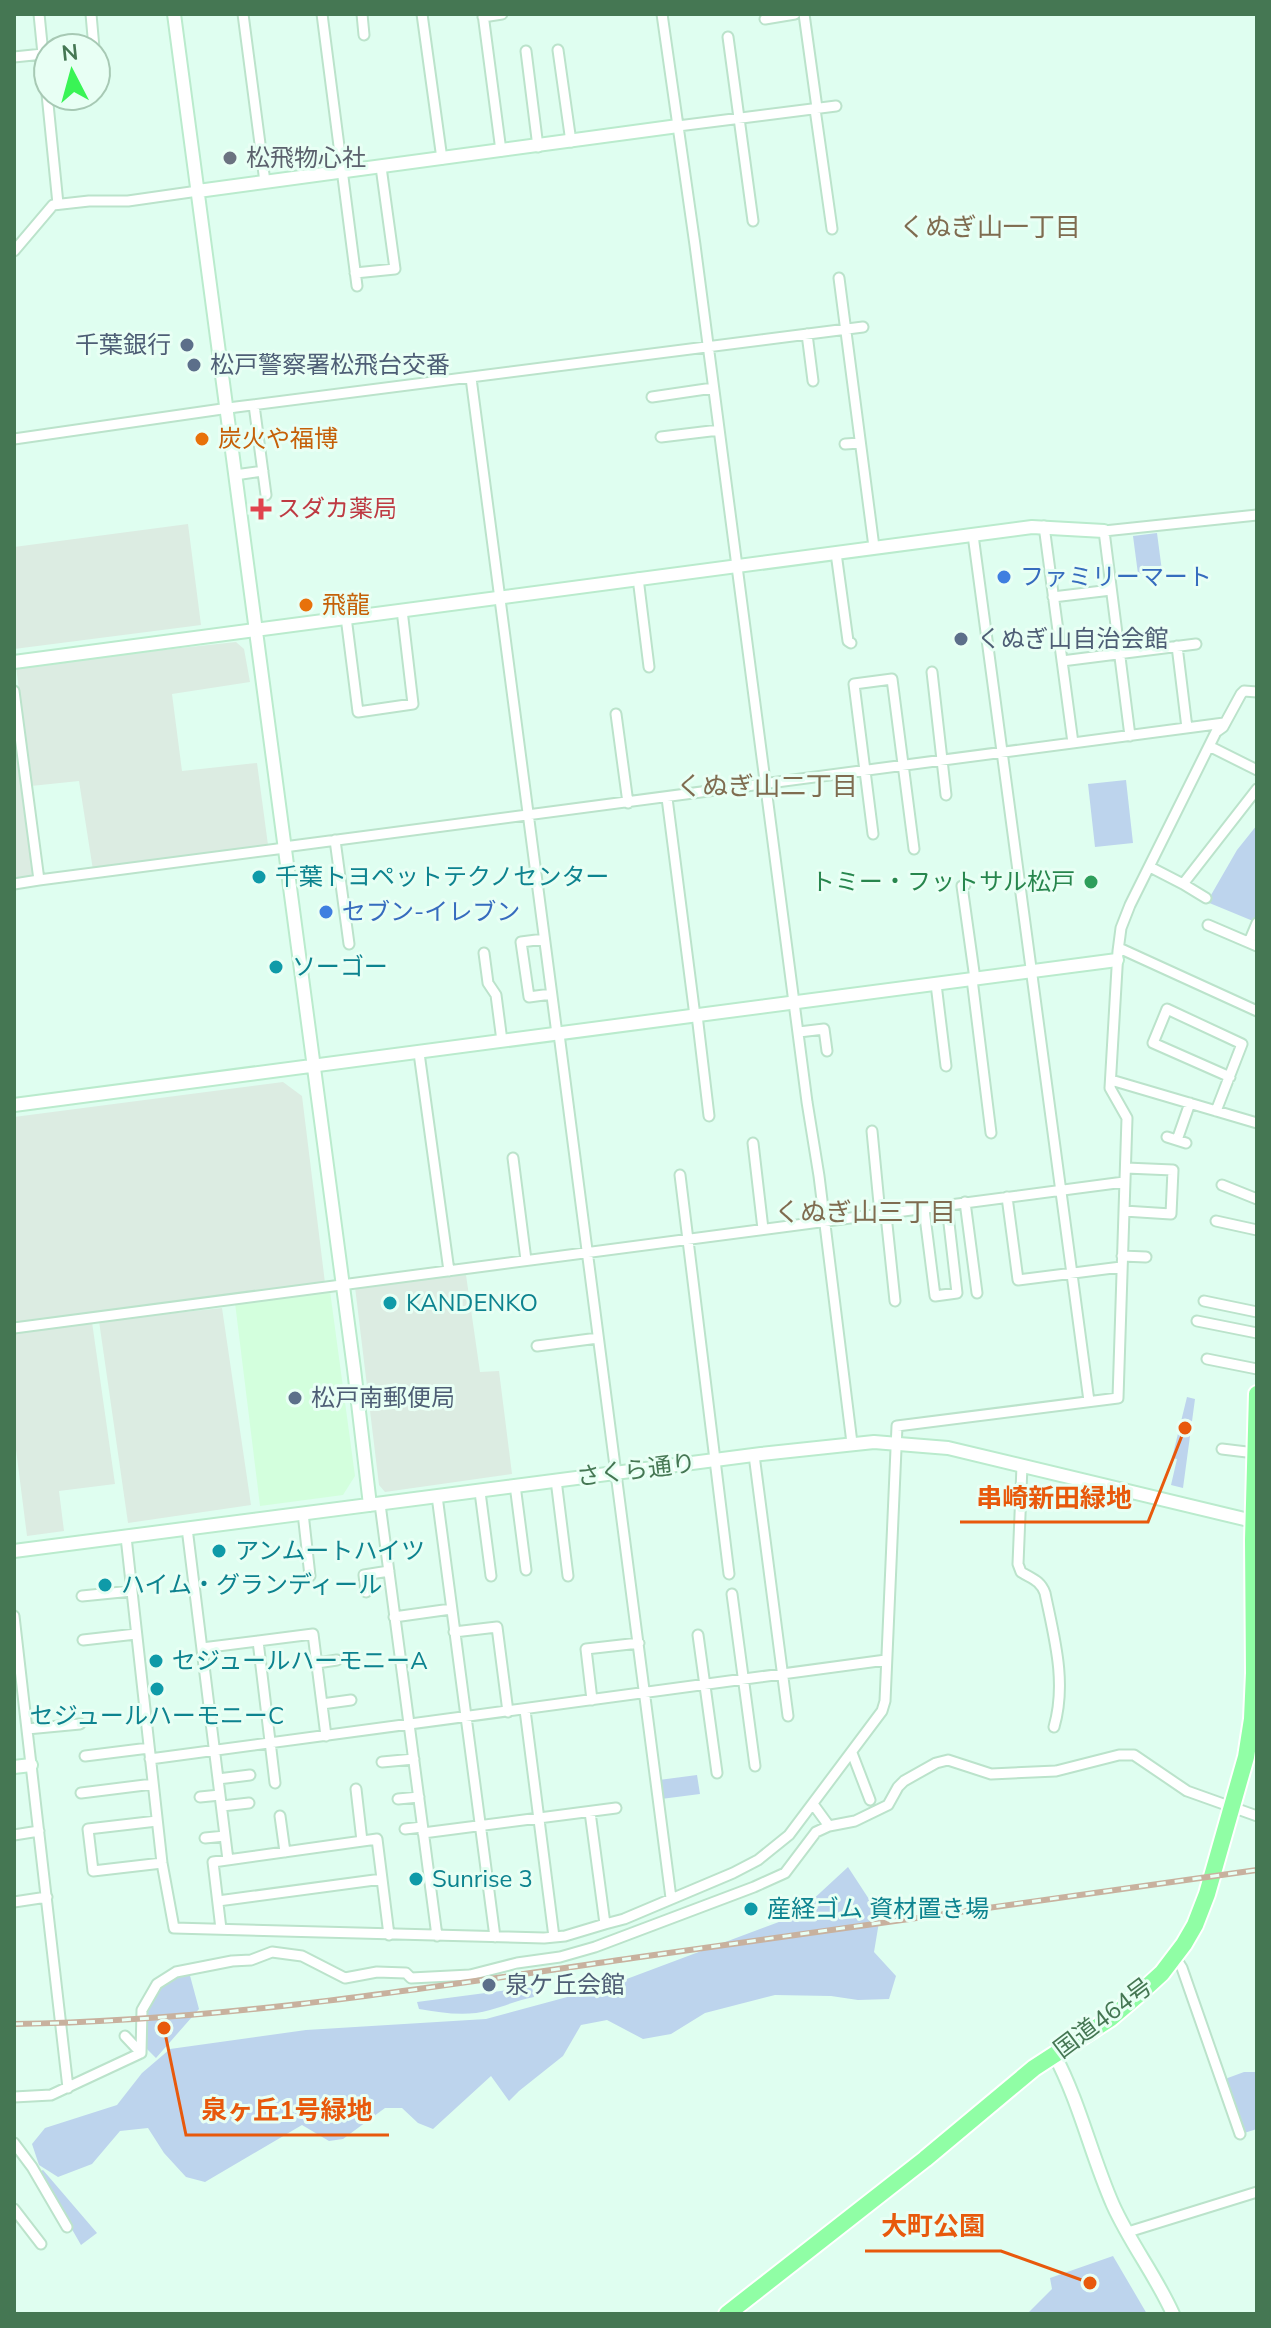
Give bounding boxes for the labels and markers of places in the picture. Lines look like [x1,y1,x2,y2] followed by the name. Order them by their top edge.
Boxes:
[246,142,366,174] place label: 松飛物心社
[221,149,239,167] marker: 松飛物心社
[75,329,171,361] place label: 千葉銀行
[178,336,196,354] marker: 千葉銀行
[210,349,450,381] place label: 松戸警察署松飛台交番
[185,356,203,374] marker: 松戸警察署松飛台交番
[218,423,338,455] place label: 炭火や福博
[193,430,211,448] marker: 炭火や福博
[277,493,397,525] place label: スダカ薬局
[252,500,270,518] marker: スダカ薬局
[1020,561,1212,593] place label: ファミリーマート
[995,568,1013,586] marker: ファミリーマート
[322,589,370,621] place label: 飛龍
[297,596,315,614] marker: 飛龍
[977,623,1169,655] place label: くぬぎ山自治会館
[952,630,970,648] marker: くぬぎ山自治会館
[275,861,610,893] place label: 千葉トヨペットテクノセンター
[811,866,1075,898] place label: トミー・フットサル松戸
[250,868,268,886] marker: 千葉トヨペットテクノセンター
[1082,873,1100,891] marker: トミー・フットサル松戸
[342,896,520,928] place label: セブン-イレブン
[317,903,335,921] marker: セブン-イレブン
[292,951,388,983] place label: ソーゴー
[267,958,285,976] marker: ソーゴー
[406,1287,538,1319] place label: KANDENKO
[381,1294,399,1312] marker: KANDENKO
[311,1382,455,1414] place label: 松戸南郵便局
[286,1389,304,1407] marker: 松戸南郵便局
[960,1472,1148,1522] callout: 串崎新田緑地
[235,1535,425,1567] place label: アンムートハイツ
[210,1542,228,1560] marker: アンムートハイツ
[121,1569,382,1601] place label: ハイム・グランディール
[96,1576,114,1594] marker: ハイム・グランディール
[172,1645,428,1677] place label: セジュールハーモニーA
[147,1652,165,1670] marker: セジュールハーモニーA
[148,1680,166,1698] marker: セジュールハーモニーC
[30,1700,284,1732] place label: セジュールハーモニーC
[432,1863,533,1895] place label: Sunrise 3
[407,1870,425,1888] marker: Sunrise 3
[767,1893,989,1925] place label: 産経ゴム 資材置き場
[742,1900,760,1918] marker: 産経ゴム 資材置き場
[505,1969,625,2001] place label: 泉ケ丘会館
[480,1976,498,1994] marker: 泉ケ丘会館
[186,2085,389,2135] callout: 泉ヶ丘1号緑地
[865,2201,1001,2251] callout: 大町公園

